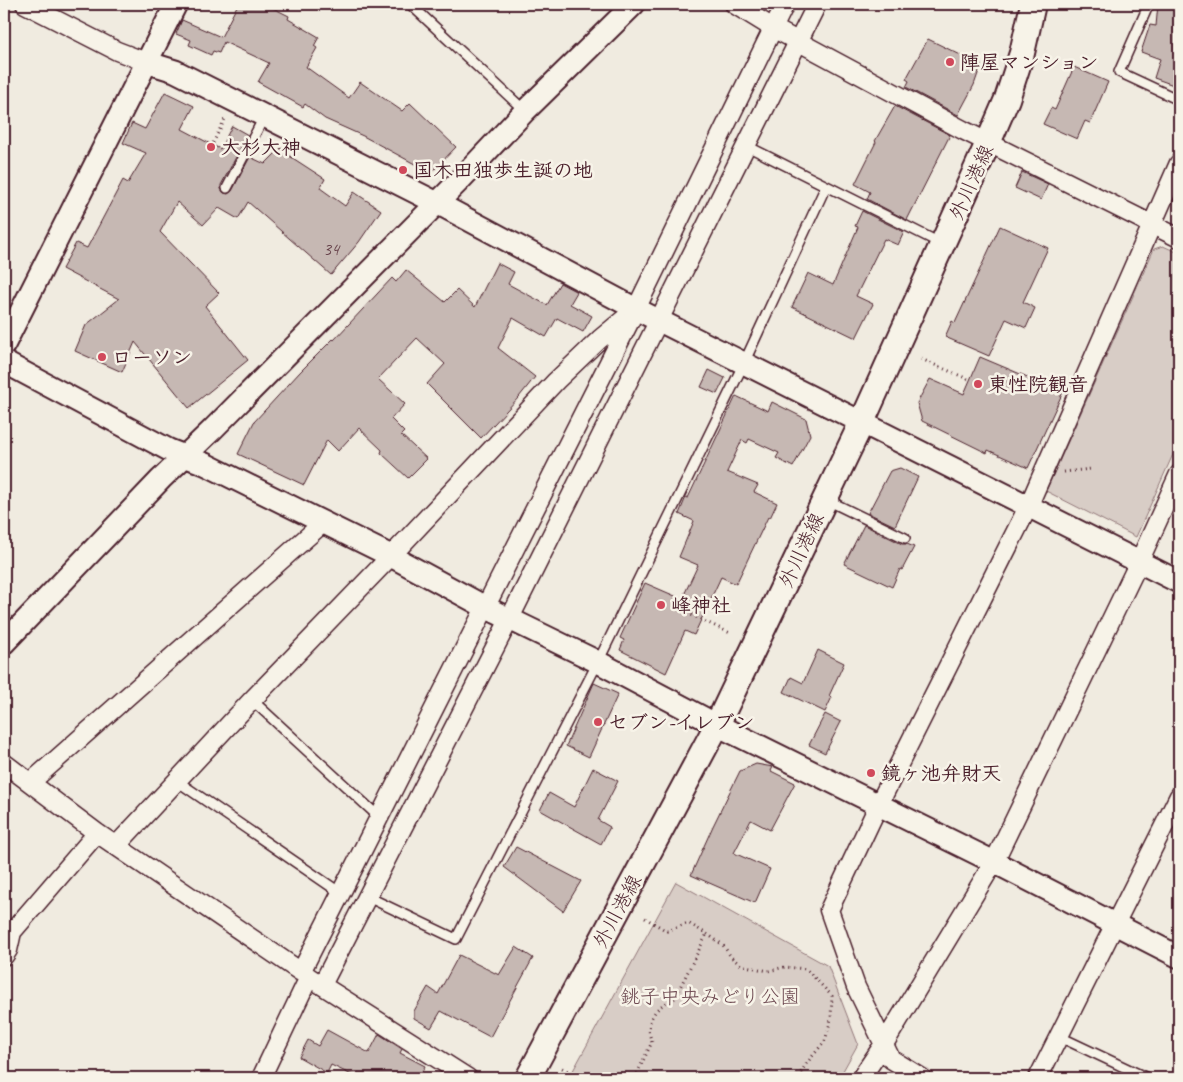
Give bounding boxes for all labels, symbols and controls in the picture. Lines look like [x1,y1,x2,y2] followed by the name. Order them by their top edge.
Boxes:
[960,50,1098,75] place label: 陣屋マンション
[944,56,956,68] marker: 陣屋マンション
[221,135,301,160] place label: 大杉大神
[205,141,217,153] marker: 大杉大神
[944,141,999,224] street label: 外川港線
[413,158,593,183] place label: 国木田独歩生誕の地
[397,164,409,176] marker: 国木田独歩生誕の地
[323,238,341,260] house number: 34
[112,345,192,370] place label: ローソン
[96,351,108,363] marker: ローソン
[988,372,1088,397] place label: 東性院観音
[972,378,984,390] marker: 東性院観音
[773,509,830,592] street label: 外川港線
[671,593,731,618] place label: 峰神社
[655,599,667,611] marker: 峰神社
[608,710,755,735] place label: セブン-イレブン
[592,716,604,728] marker: セブン-イレブン
[881,761,1001,786] place label: 鏡ヶ池弁財天
[865,767,877,779] marker: 鏡ヶ池弁財天
[588,870,647,952] street label: 外川港線
[620,984,800,1009] park label: 銚子中央みどり公園

